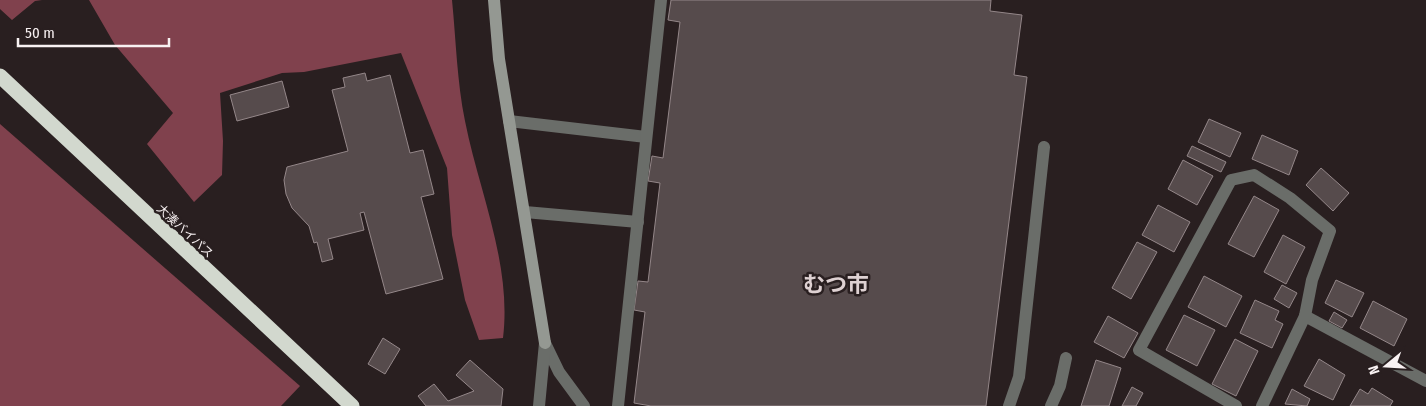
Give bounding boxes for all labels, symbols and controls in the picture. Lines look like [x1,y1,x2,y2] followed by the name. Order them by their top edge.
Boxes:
[18,15,169,47] scale bar
[25,24,55,42] text: 50 m
[154,201,216,261] street label: 大湊バイパス
[803,271,869,298] district label: むつ市
[1361,341,1411,391] north arrow
[1365,363,1383,376] text: N

